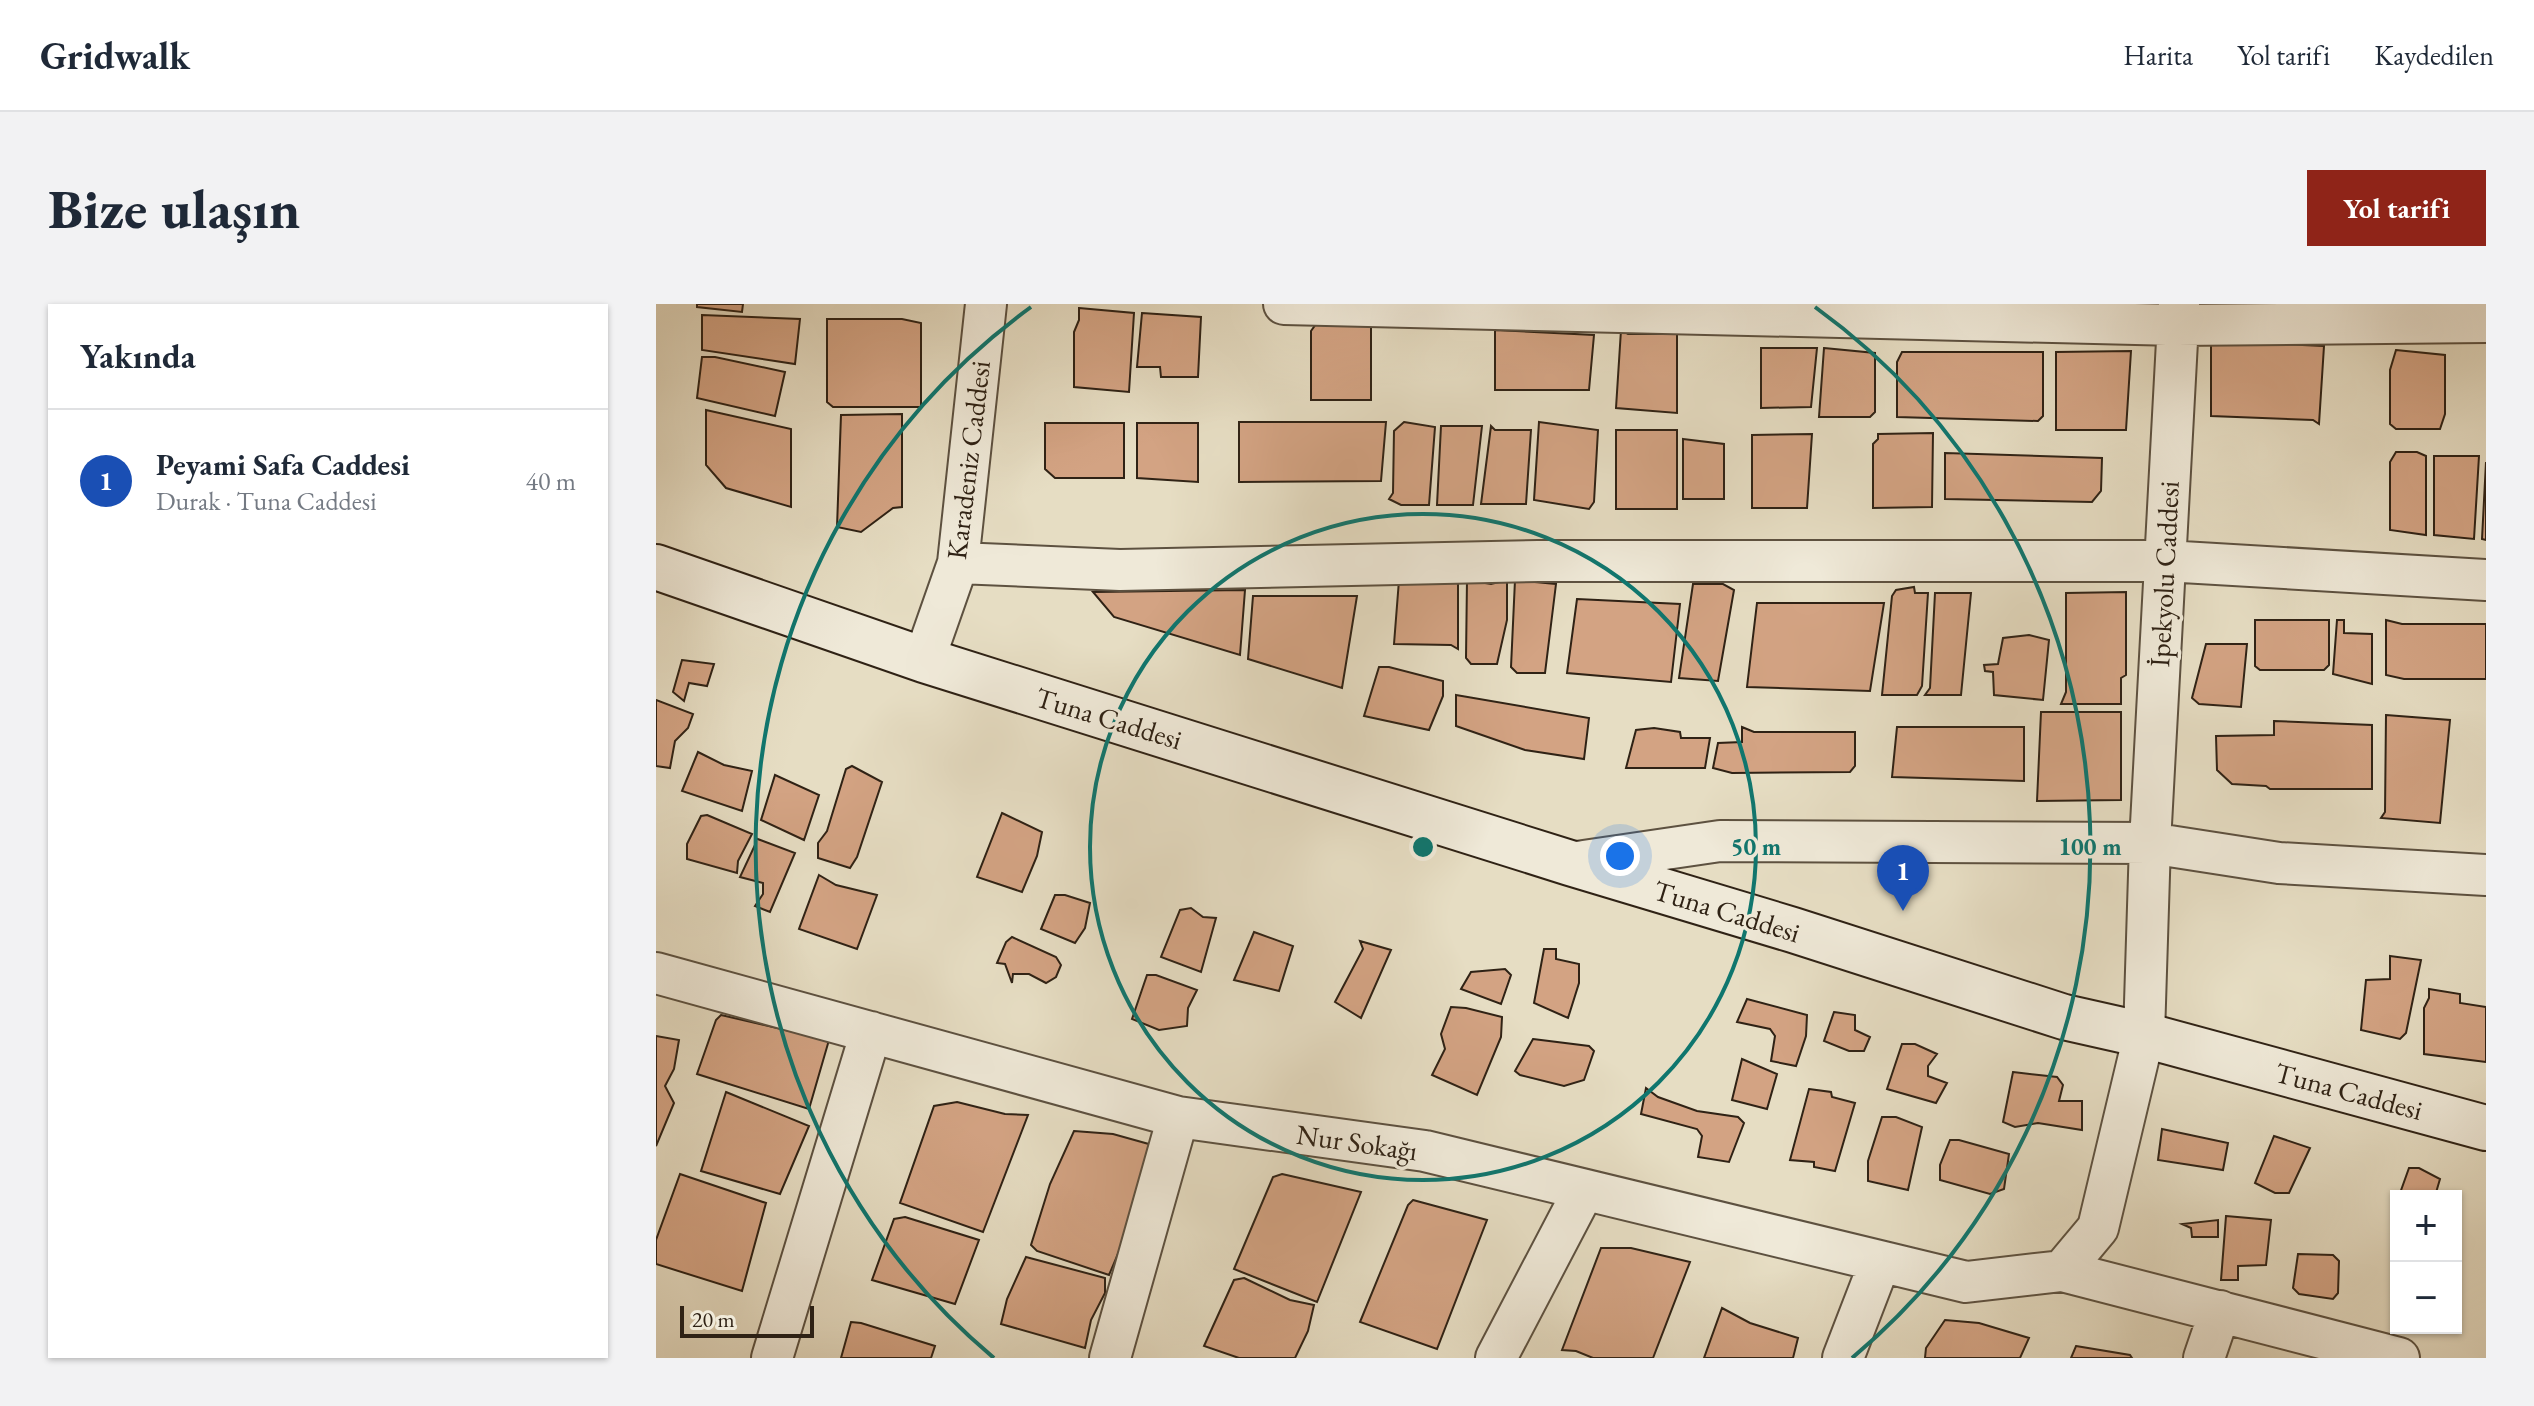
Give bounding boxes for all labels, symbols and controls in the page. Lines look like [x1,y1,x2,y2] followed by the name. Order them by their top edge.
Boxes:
[40,31,190,80] text: Gridwalk
[2123,37,2193,73] text: Harita
[2237,37,2330,73] text: Yol tarifi
[2374,37,2494,73] text: Kaydedilen
[2307,170,2486,246] button: Yol tarifi
[48,172,300,245] text: Bize ulaşın
[80,334,196,378] text: Yakında
[938,358,998,561] street label: Karadeniz Caddesi
[156,445,410,484] text: Peyami Safa Caddesi
[99,464,113,498] text: 1
[526,464,576,498] text: 40 m
[2141,480,2187,668] street label: İpekyolu Caddesi
[156,484,377,518] text: Durak · Tuna Caddesi
[1031,679,1187,757] street label: Tuna Caddesi
[1731,831,1781,862] text: 50 m
[2058,831,2122,862] text: 100 m
[1409,833,1437,861] centre of rings
[1600,836,1640,876] your location
[1877,845,1929,911] pin: 1
[1649,872,1805,950] street label: Tuna Caddesi
[2271,1054,2427,1128] street label: Tuna Caddesi
[1294,1116,1420,1168] street label: Nur Sokağı
[2390,1190,2462,1334] map controls
[2390,1190,2462,1262] button: +
[2390,1262,2462,1334] button: −
[680,1302,814,1338] scale bar
[692,1305,735,1334] text: 20 m

